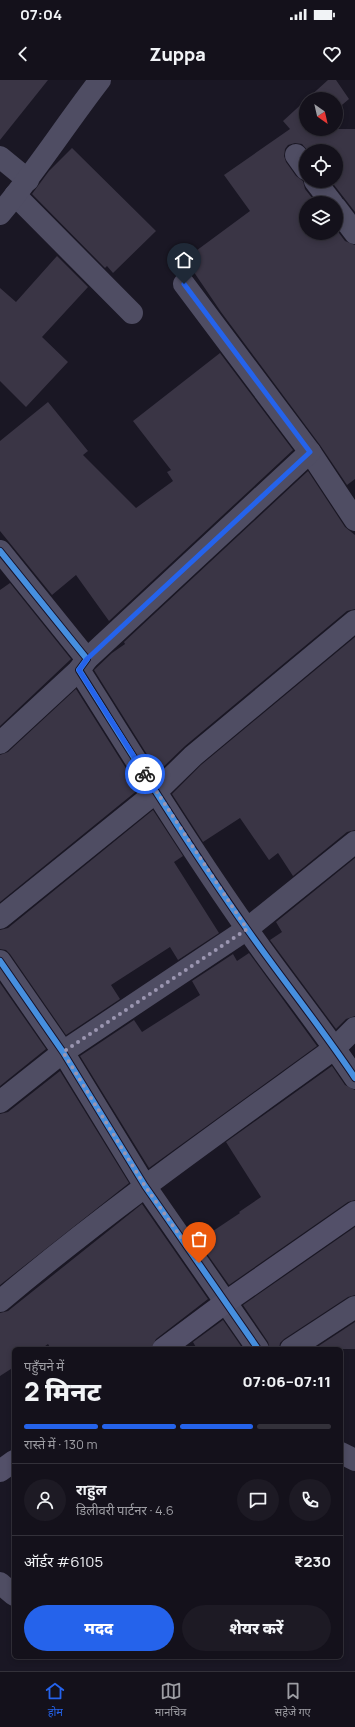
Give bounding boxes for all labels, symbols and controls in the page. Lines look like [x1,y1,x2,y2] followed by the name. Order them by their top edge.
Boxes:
[20,4,62,25] text: 07:04
[149,42,206,66] text: Zuppa
[12,43,34,65] icon: back
[321,43,343,65] icon: heart
[299,92,343,136] north arrow
[299,92,343,240] map controls
[299,144,343,188] button: locate
[299,196,343,240] button: layers
[167,243,201,284] pin
[173,249,195,271] icon: home
[125,754,165,794] courier
[134,763,156,785] icon: bike
[182,1222,216,1263] pin
[188,1228,210,1250] icon: bag
[24,1357,64,1375] text: पहुँचने में
[243,1371,331,1392] text: 07:06–07:11
[24,1373,101,1409] text: 2 मिनट
[24,1435,97,1453] text: रास्ते में · 130 m
[24,1479,66,1521] button: person
[76,1479,107,1500] text: राहुल
[237,1479,279,1521] button: chat
[289,1479,331,1521] button: phone
[76,1501,174,1519] text: डिलीवरी पार्टनर · 4.6
[24,1551,103,1572] text: ऑर्डर #6105
[294,1551,331,1572] text: ₹230
[24,1605,174,1651] button: मदद
[182,1605,331,1651] button: शेयर करें
[44,1680,66,1720] tab: होम
[155,1680,186,1720] tab: मानचित्र
[275,1680,311,1720] tab: सहेजे गए

